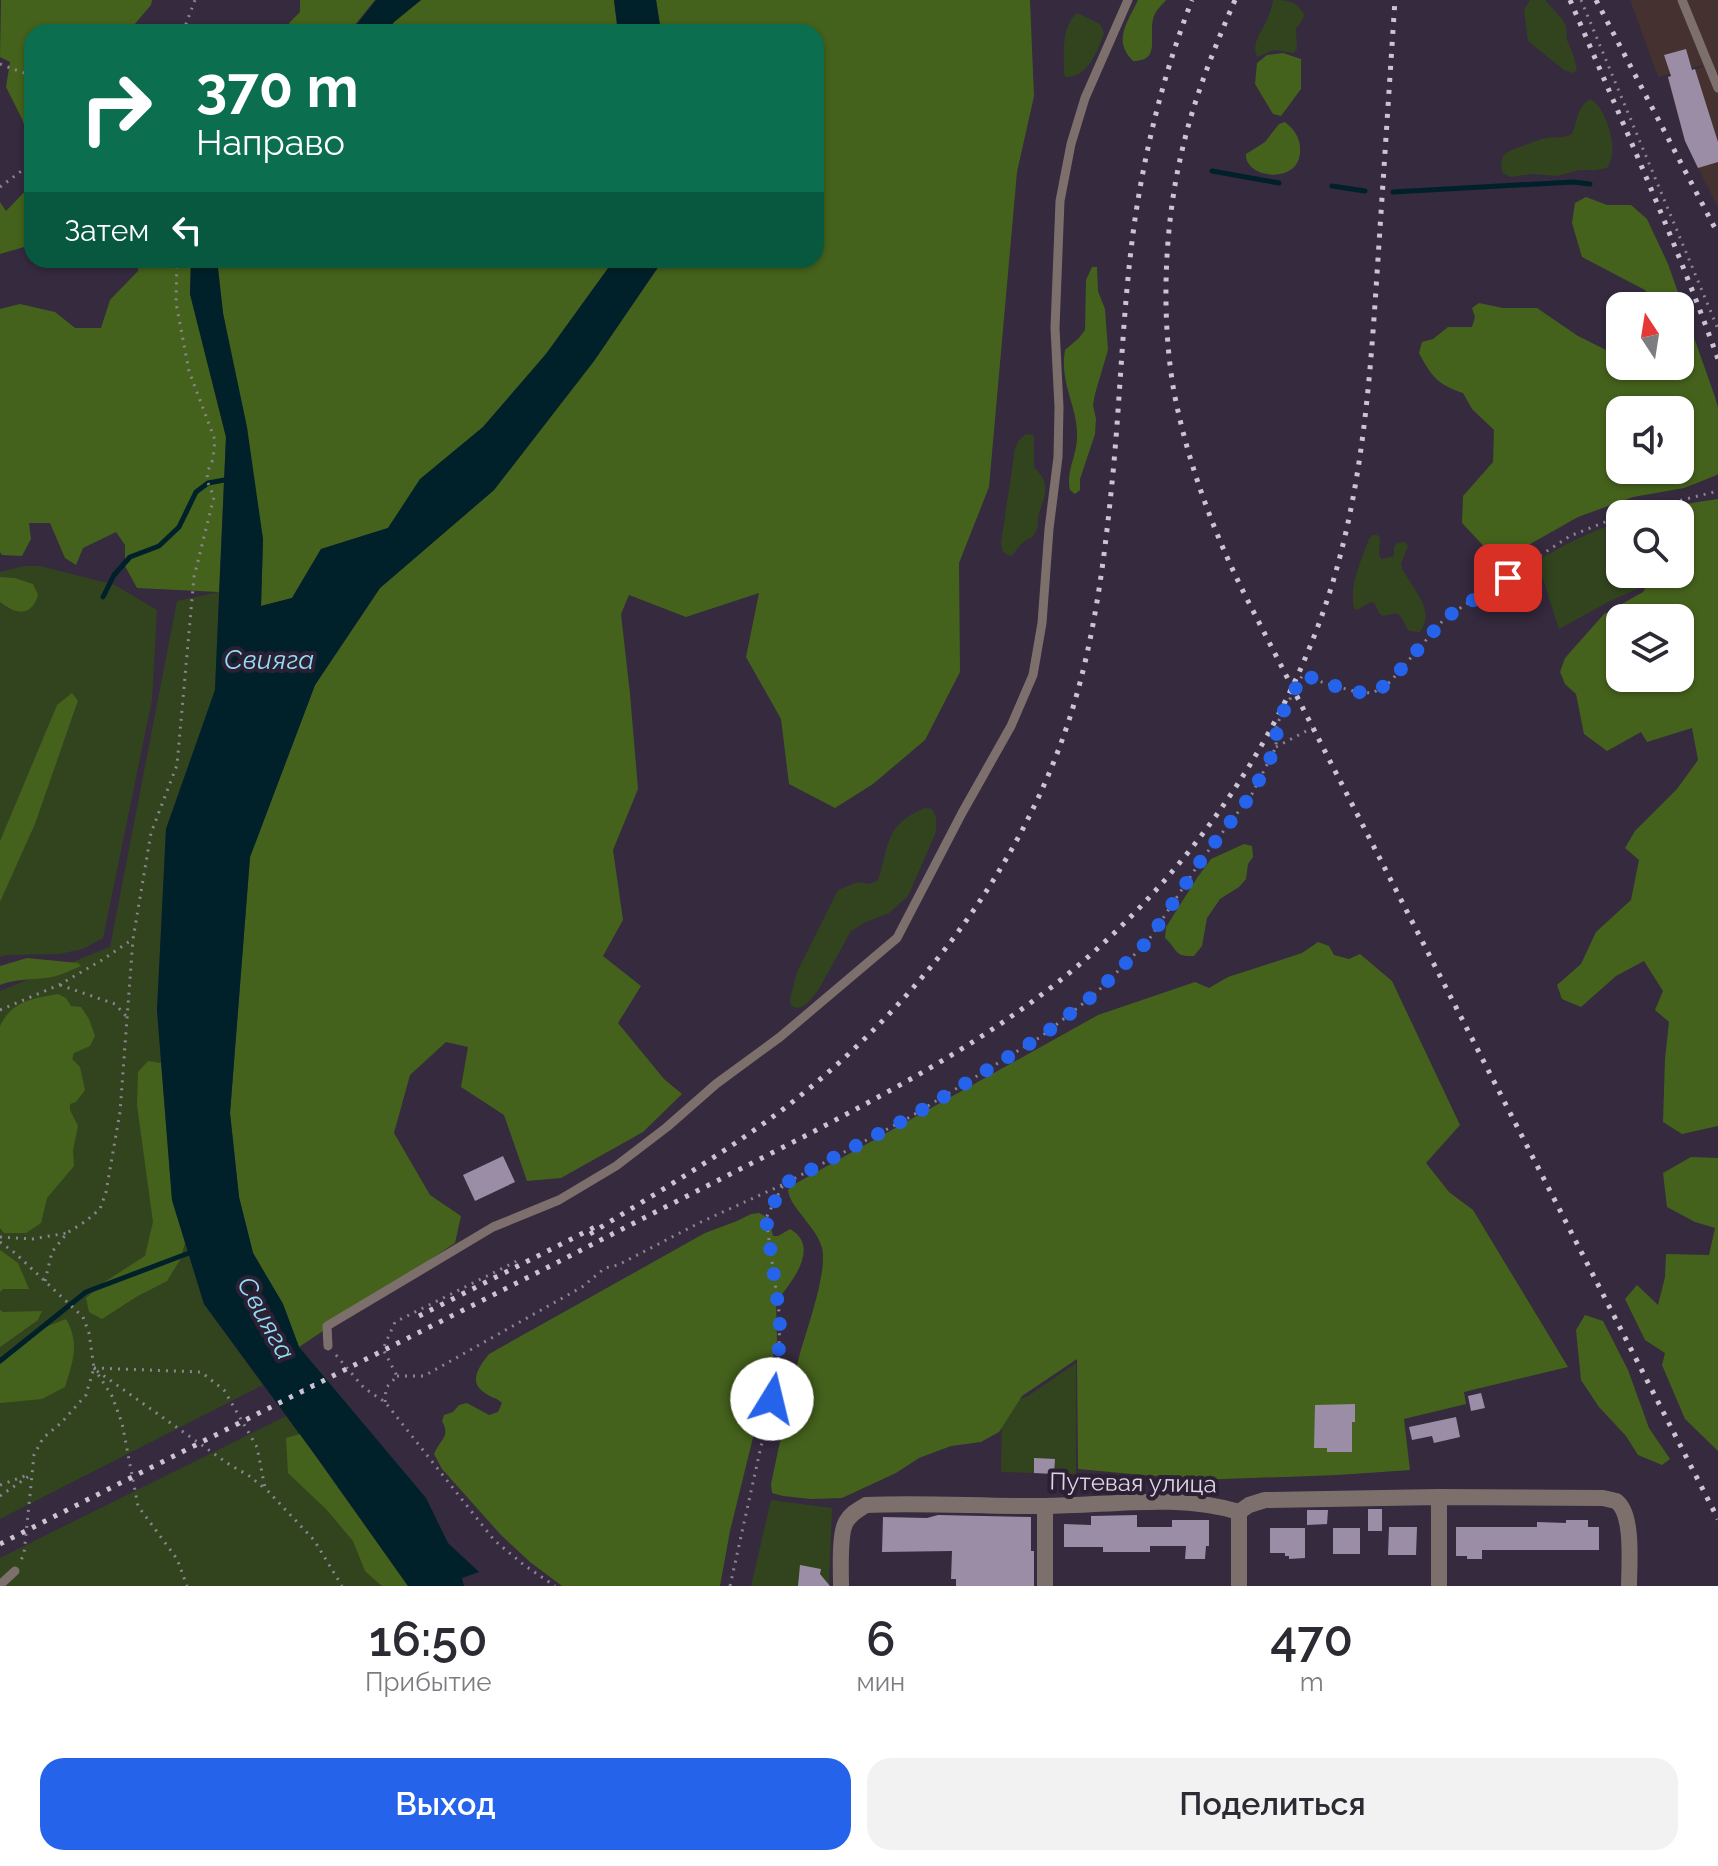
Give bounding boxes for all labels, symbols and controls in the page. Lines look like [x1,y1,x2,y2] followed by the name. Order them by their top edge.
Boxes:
[196,54,359,120] text: 370 m
[64,56,168,160] icon: right
[196,121,345,163] text: Направо
[165,208,209,252] icon: left
[64,213,149,248] text: Затем
[1606,292,1694,380] north arrow
[1606,292,1694,692] map controls
[1606,396,1694,484] button: sound
[1606,500,1694,588] button: search
[1474,544,1542,612] pin
[1486,556,1530,600] icon: arrive
[1606,604,1694,692] button: layers
[224,645,314,675] water label: Свияга
[231,1271,301,1365] water label: Свияга
[730,1357,814,1441] position arrow
[1049,1467,1217,1498] street label: Путевая улица
[369,1611,487,1667] text: 16:50
[866,1611,895,1667] text: 6
[1270,1611,1353,1667] text: 470
[365,1667,492,1697] text: Прибытие
[856,1667,905,1697] text: мин
[1300,1667,1324,1697] text: m
[40,1758,851,1850] button: Выход
[867,1758,1678,1850] button: Поделиться

